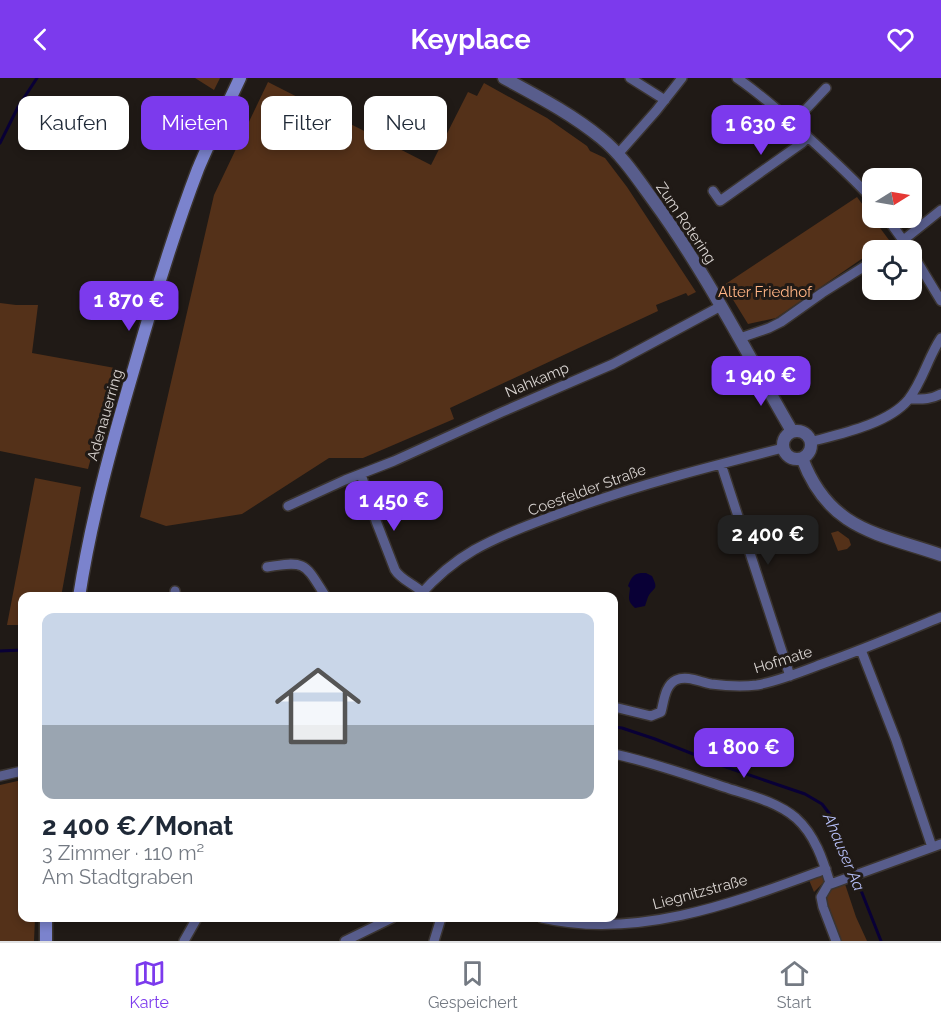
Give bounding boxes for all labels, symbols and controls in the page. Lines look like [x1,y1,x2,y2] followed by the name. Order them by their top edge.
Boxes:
[24,23,57,56] icon: back
[884,23,917,56] icon: heart
[410,24,531,55] text: Keyplace
[18,96,129,150] chip: Kaufen
[141,96,249,150] chip: Mieten
[261,96,352,150] chip: Filter
[364,96,447,150] chip: Neu
[706,105,816,156] pin: 1 630 €
[726,112,796,136] text: 1 630 €
[862,168,922,228] north arrow
[862,168,922,300] map controls
[652,179,720,267] street label: Zum Rotering
[862,240,922,300] button: locate
[74,281,184,332] pin: 1 870 €
[718,283,813,301] park label: Alter Friedhof
[93,288,165,312] text: 1 870 €
[706,356,816,407] pin: 1 940 €
[502,359,572,401] street label: Nahkamp
[726,363,796,387] text: 1 940 €
[83,367,127,463] street label: Adenauerring
[526,460,649,520] street label: Coesfelder Straße
[339,481,449,532] pin: 1 450 €
[359,488,429,512] text: 1 450 €
[713,515,823,566] pin: 2 400 €
[732,522,804,546] text: 2 400 €
[752,643,815,677] street label: Hofmate
[264,652,372,760] icon: home
[689,728,799,779] pin: 1 800 €
[708,735,780,759] text: 1 800 €
[819,809,869,894] water label: Ahauser Aa
[42,811,233,841] text: 2 400 €/Monat
[42,841,204,865] text: 3 Zimmer · 110 m²
[42,865,194,889] text: Am Stadtgraben
[651,871,749,913] street label: Liegnitzstraße
[130,957,169,1012] tab: Karte
[428,957,518,1012] tab: Gespeichert
[777,957,811,1012] tab: Start

